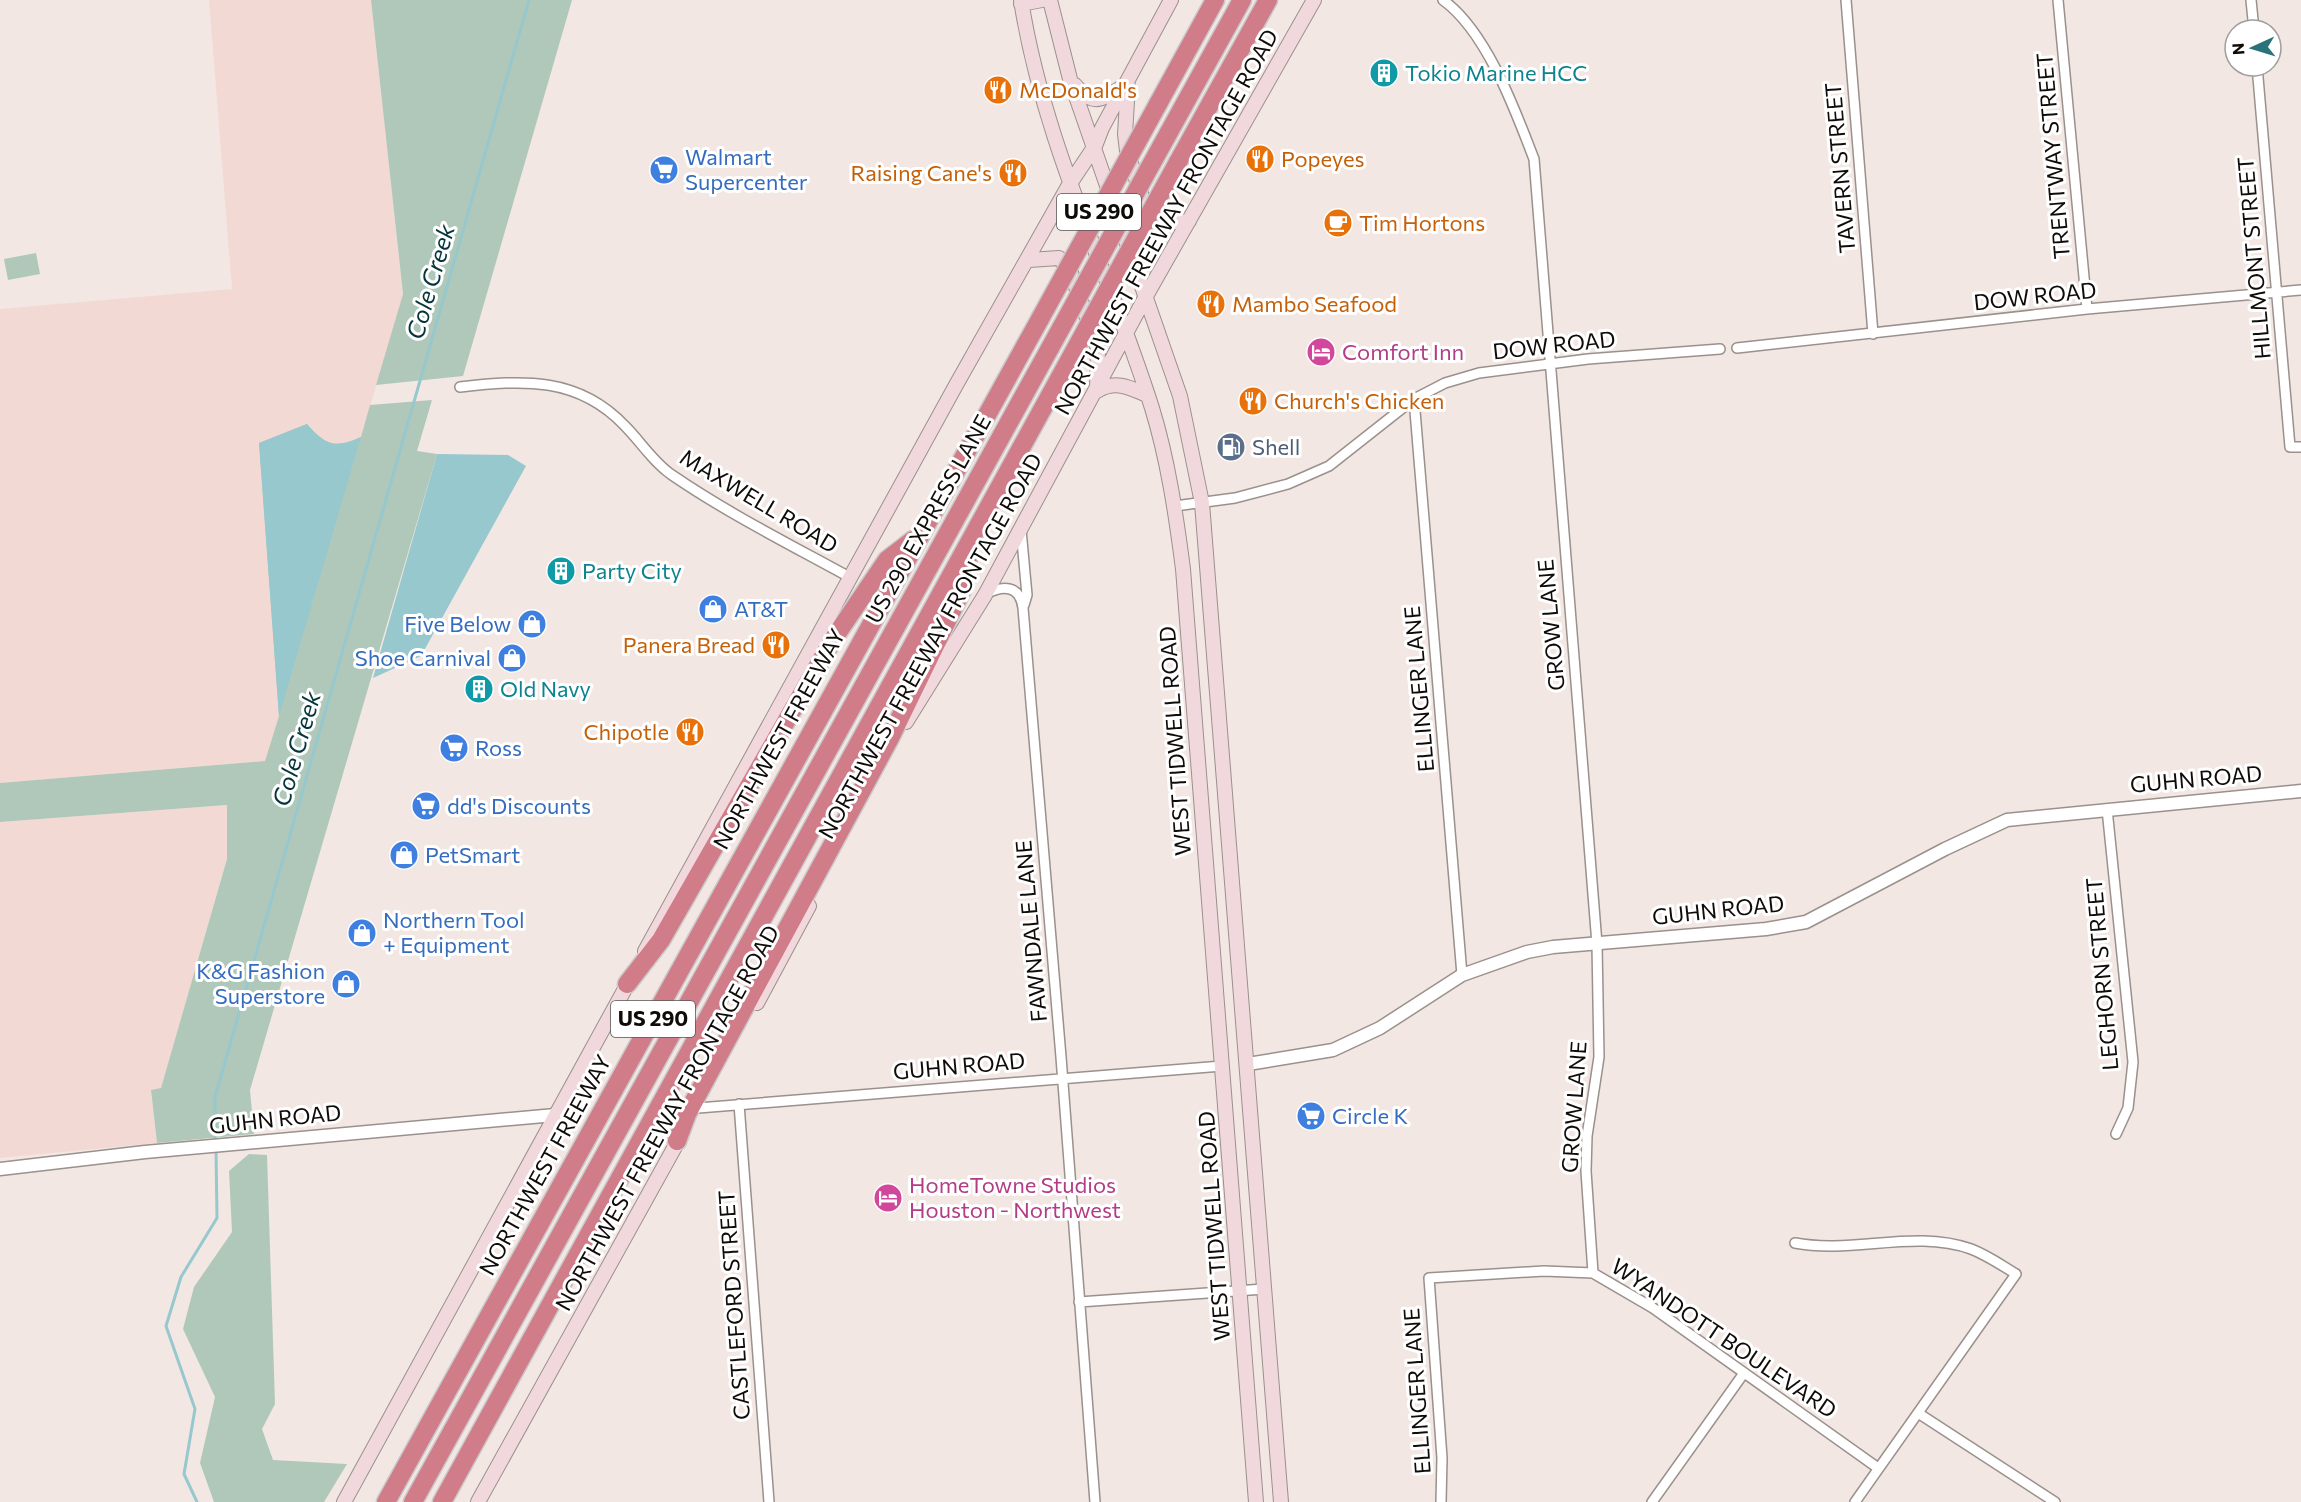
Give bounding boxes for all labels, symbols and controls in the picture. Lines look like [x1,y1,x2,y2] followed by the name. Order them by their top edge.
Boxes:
[2223,18,2283,78] north arrow
[1048,24,1283,419] street label: NORTHWEST FREEWAY FRONTAGE ROAD
[2228,42,2247,56] text: N
[2030,52,2075,260] street label: TRENTWAY STREET
[1368,57,1400,89] building icon: Tokio Marine HCC
[1405,59,1587,86] place label: Tokio Marine HCC
[982,74,1014,106] restaurant icon: McDonald's
[1019,76,1137,103] place label: McDonald's
[1819,82,1860,254] street label: TAVERN STREET
[685,143,808,195] place label: Walmart Supercenter
[1244,143,1276,175] restaurant icon: Popeyes
[1281,145,1365,172] place label: Popeyes
[648,154,680,186] supermarket icon: Walmart Supercenter
[2231,156,2276,360] street label: HILLMONT STREET
[997,157,1029,189] restaurant icon: Raising Cane's
[851,159,992,186] place label: Raising Cane's
[1057,194,1141,230] road number: US 290
[1322,207,1354,239] cafe icon: Tim Hortons
[1359,209,1485,236] place label: Tim Hortons
[399,220,460,342] water label: Cole Creek
[1972,276,2098,315] street label: DOW ROAD
[1195,288,1227,320] restaurant icon: Mambo Seafood
[1232,290,1397,317] place label: Mambo Seafood
[1491,325,1617,364] street label: DOW ROAD
[1305,336,1337,368] hotel icon: Comfort Inn
[1342,338,1464,365] place label: Comfort Inn
[1237,385,1269,417] restaurant icon: Church's Chicken
[1274,387,1444,414] place label: Church's Chicken
[859,410,996,628] street label: US 290 EXPRESS LANE
[1215,431,1247,463] fuel station icon: Shell
[1252,433,1300,460] place label: Shell
[676,443,843,558] street label: MAXWELL ROAD
[812,448,1047,843] street label: NORTHWEST FREEWAY FRONTAGE ROAD
[545,555,577,587] building icon: Party City
[582,557,682,584] place label: Party City
[1531,558,1570,692] street label: GROW LANE
[697,593,729,625] shop icon: AT&T
[734,595,788,622] place label: AT&T
[1398,605,1439,773] street label: ELLINGER LANE
[516,608,548,640] shop icon: Five Below
[404,610,511,637] place label: Five Below
[707,624,850,854] street label: NORTHWEST FREEWAY
[1153,625,1196,857] street label: WEST TIDWELL ROAD
[760,629,792,661] restaurant icon: Panera Bread
[623,631,755,658] place label: Panera Bread
[496,642,528,674] shop icon: Shoe Carnival
[355,644,491,671] place label: Shoe Carnival
[463,673,495,705] building icon: Old Navy
[500,675,591,702] place label: Old Navy
[265,687,326,809] water label: Cole Creek
[674,716,706,748] restaurant icon: Chipotle
[583,718,669,745] place label: Chipotle
[438,732,470,764] supermarket icon: Ross
[475,734,522,761] place label: Ross
[2129,759,2263,798] street label: GUHN ROAD
[410,790,442,822] supermarket icon: dd's Discounts
[447,792,591,819] place label: dd's Discounts
[388,839,420,871] shop icon: PetSmart
[1009,839,1052,1023] street label: FAWNDALE LANE
[425,841,520,868] place label: PetSmart
[2080,877,2123,1072] street label: LEGHORN STREET
[1651,889,1785,930] street label: GUHN ROAD
[383,906,525,958] place label: Northern Tool + Equipment
[346,917,378,949] shop icon: Northern Tool + Equipment
[549,920,784,1315] street label: NORTHWEST FREEWAY FRONTAGE ROAD
[196,957,325,1009] place label: K&G Fashion Superstore
[330,968,362,1000] shop icon: K&G Fashion Superstore
[611,1001,695,1037] road number: US 290
[1555,1040,1592,1174] street label: GROW LANE
[892,1046,1026,1085] street label: GUHN ROAD
[473,1050,616,1280] street label: NORTHWEST FREEWAY
[208,1098,342,1139] street label: GUHN ROAD
[1295,1100,1327,1132] supermarket icon: Circle K
[1332,1102,1408,1129] place label: Circle K
[1192,1110,1235,1342] street label: WEST TIDWELL ROAD
[909,1171,1121,1223] place label: HomeTowne Studios Houston - Northwest
[872,1182,904,1214] hotel icon: HomeTowne Studios Houston - Northwest
[712,1189,755,1421] street label: CASTLEFORD STREET
[1606,1252,1842,1423] street label: WYANDOTT BOULEVARD
[1397,1307,1436,1475] street label: ELLINGER LANE

